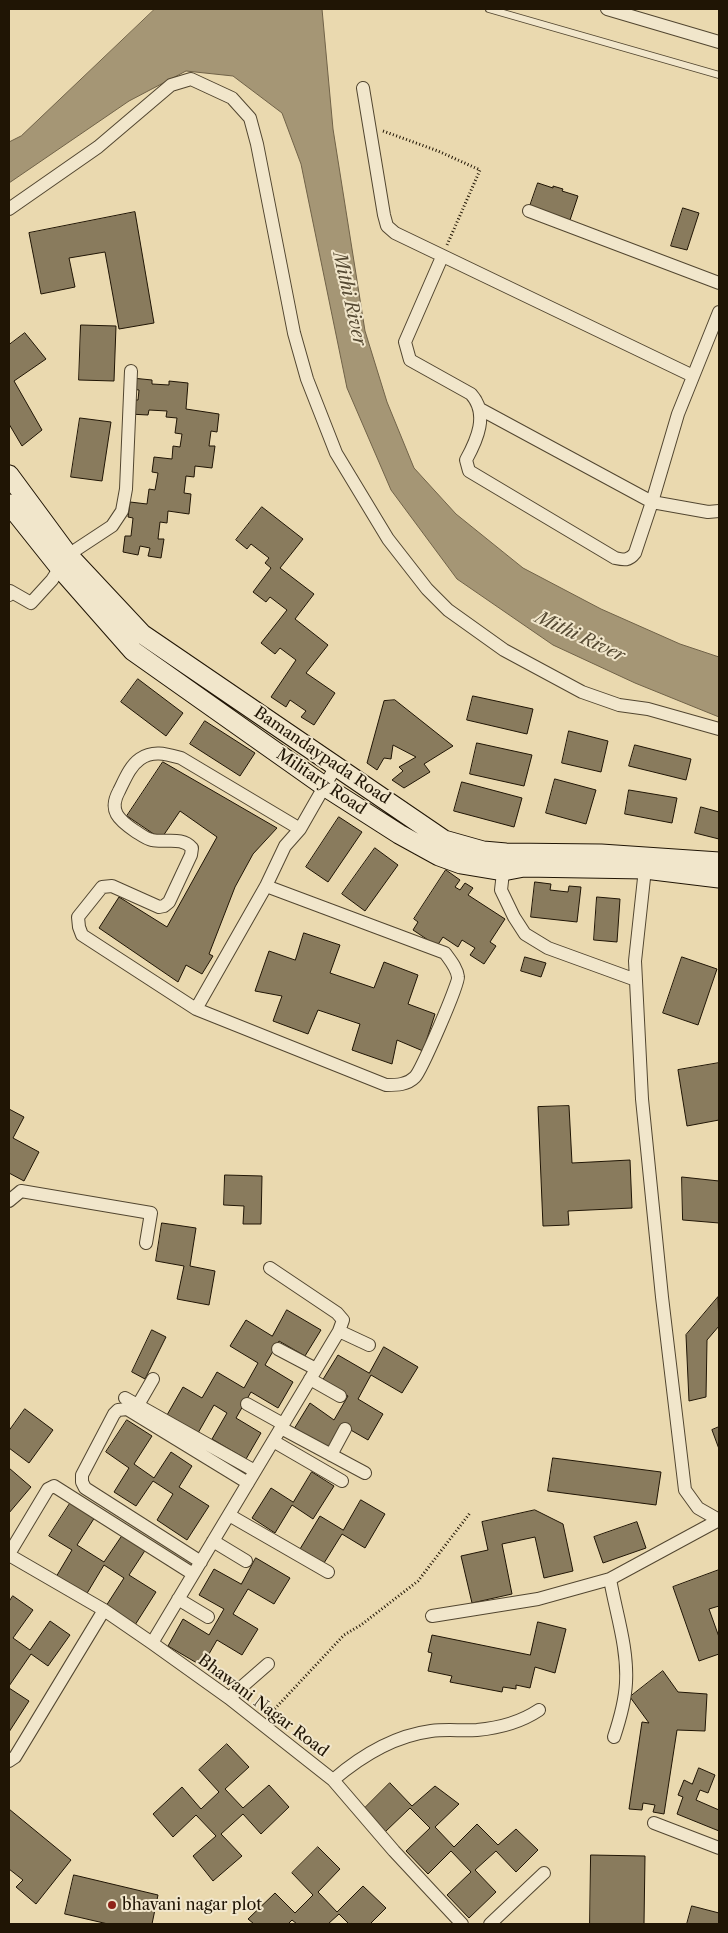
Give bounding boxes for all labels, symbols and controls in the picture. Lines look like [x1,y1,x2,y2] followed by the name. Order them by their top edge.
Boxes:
[328,250,370,348] water label: Mithi River
[532,607,628,667] water label: Mithi River
[250,703,394,809] street label: Bamandaypada Road
[272,745,370,819] street label: Military Road
[194,1651,332,1761] street label: Bhawani Nagar Road
[122,1895,262,1915] place label: bhavani nagar plot
[106,1899,118,1911] marker: bhavani nagar plot

